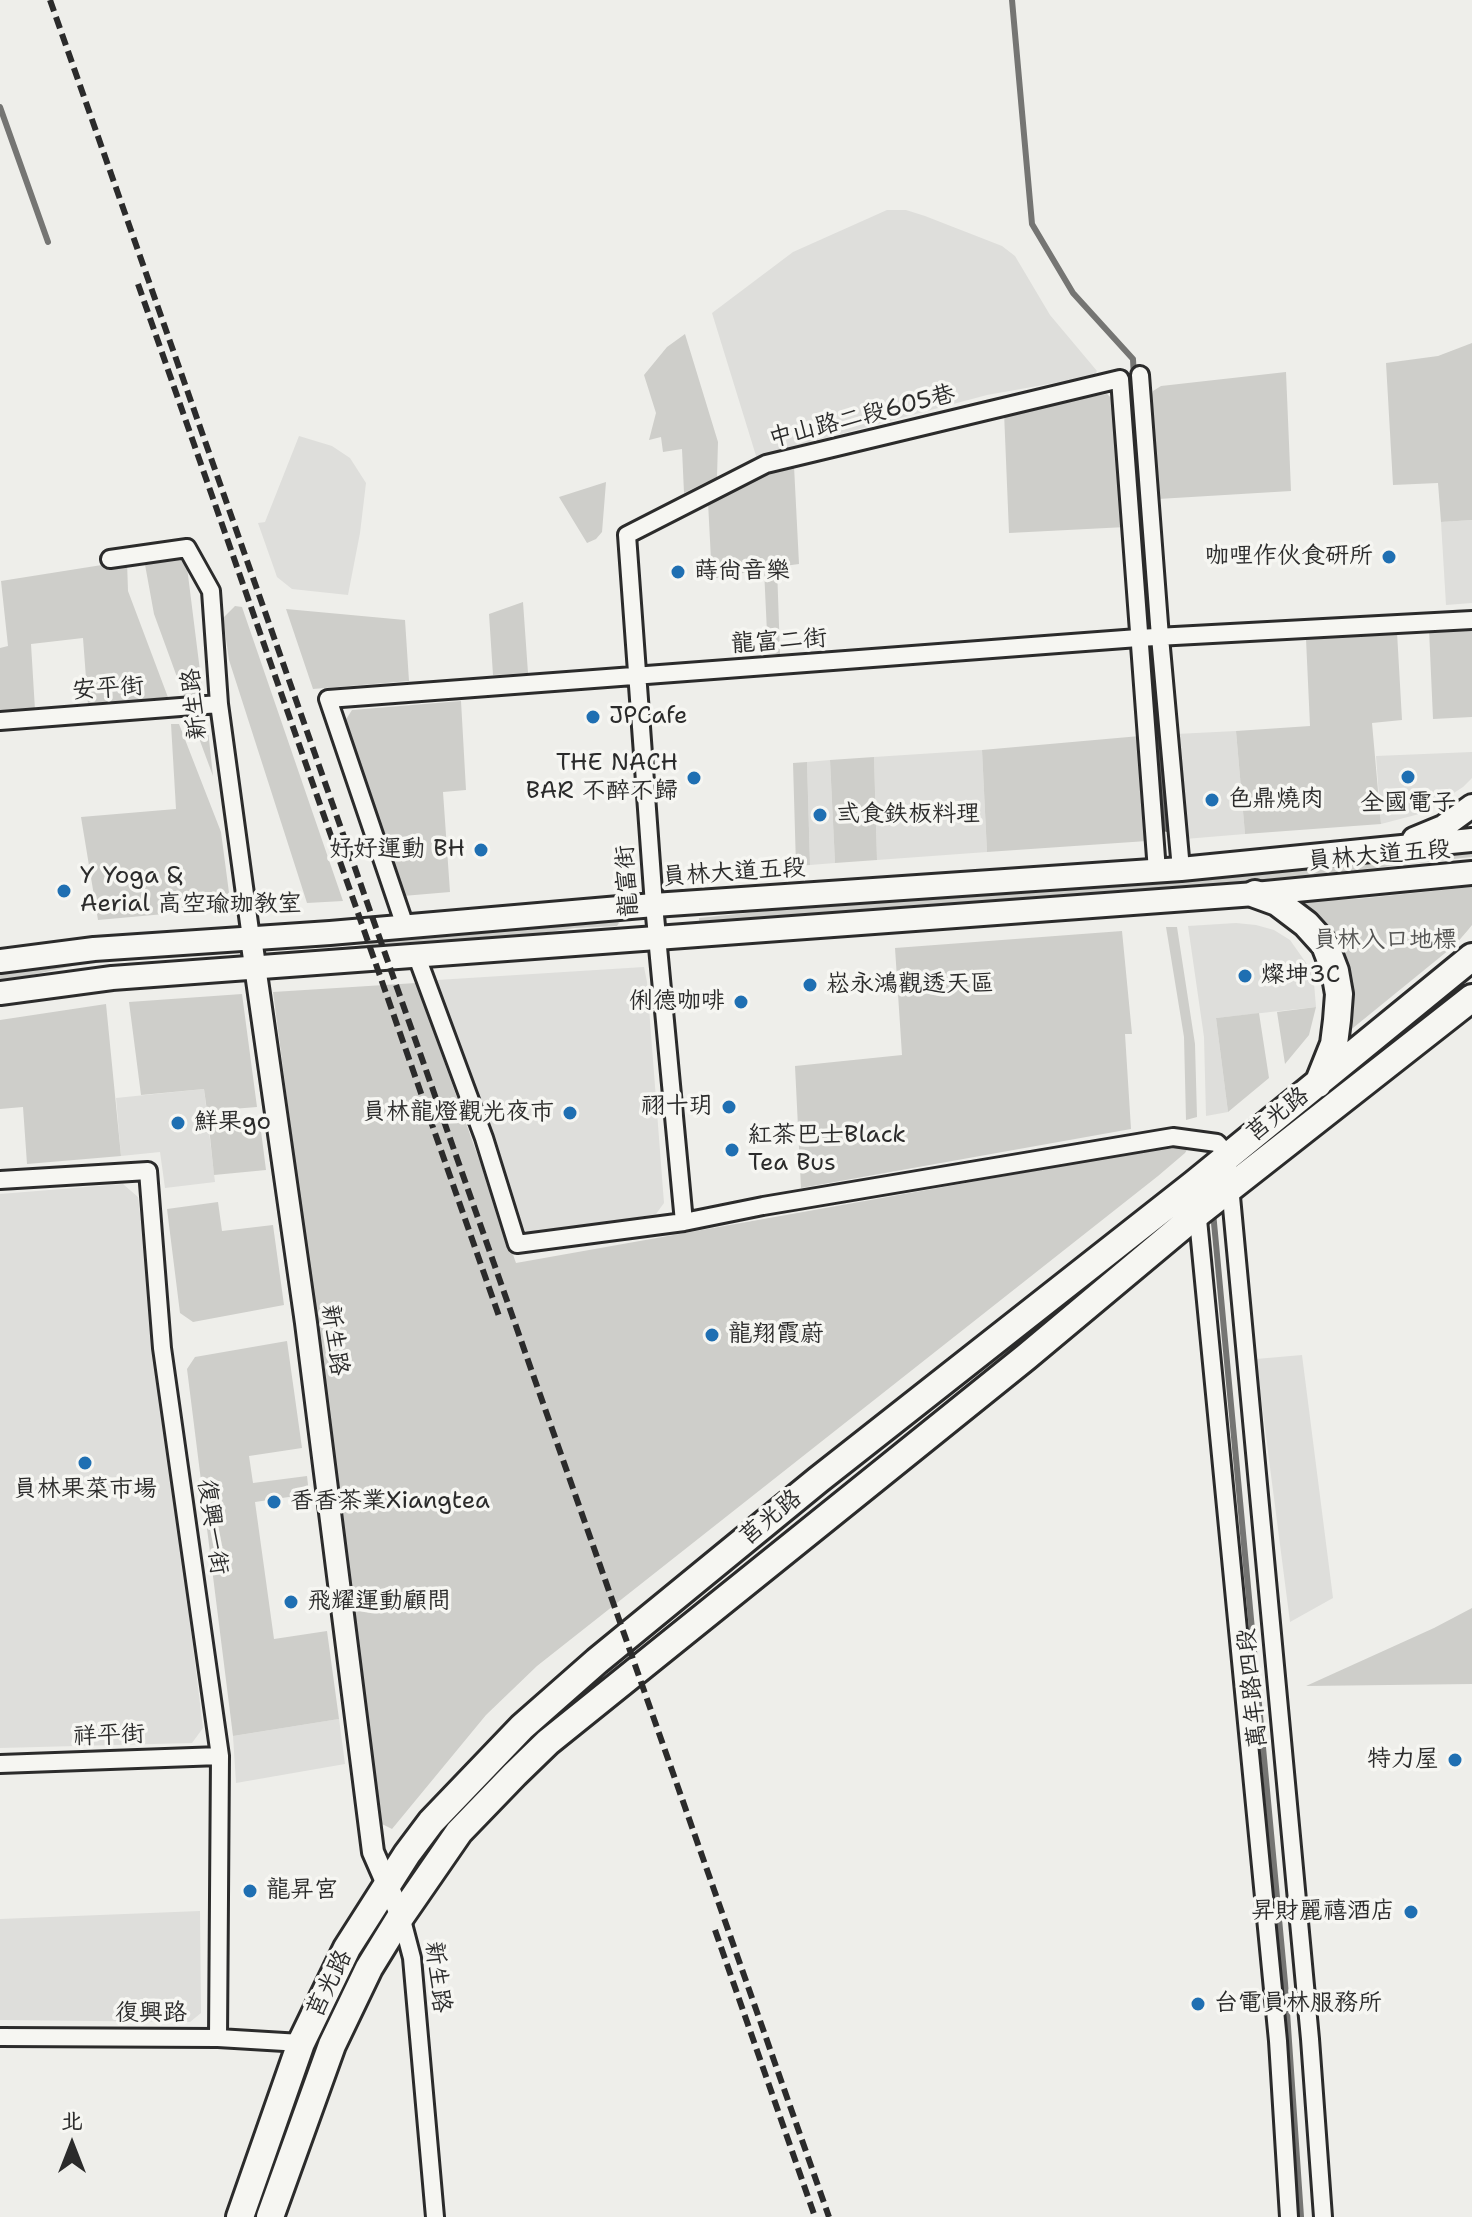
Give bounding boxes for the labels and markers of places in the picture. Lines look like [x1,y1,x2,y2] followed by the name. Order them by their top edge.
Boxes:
[1205,543,1373,571] place label: 咖哩作伙食研所
[1380,548,1398,566] marker: 咖哩作伙食研所
[694,558,790,586] place label: 蒔尚音樂
[669,563,687,581] marker: 蒔尚音樂
[609,703,688,731] place label: JPCafe
[584,708,602,726] marker: JPCafe
[526,750,678,806] place label: THE NACH BAR 不醉不歸
[1399,768,1417,786] marker: 全國電子
[685,769,703,787] marker: THE NACH BAR 不醉不歸
[1228,786,1324,814] place label: 色鼎燒肉
[1360,790,1456,818] place label: 全國電子
[1203,791,1221,809] marker: 色鼎燒肉
[836,801,980,829] place label: 弎食鉄板料理
[811,806,829,824] marker: 弎食鉄板料理
[329,836,465,864] place label: 好好運動 BH
[472,841,490,859] marker: 好好運動 BH
[80,863,302,919] place label: Y Yoga & Aerial 高空瑜珈教室
[55,882,73,900] marker: Y Yoga & Aerial 高空瑜珈教室
[1261,962,1341,990] place label: 燦坤3C
[1236,967,1254,985] marker: 燦坤3C
[826,971,994,999] place label: 崧永鴻觀透天區
[801,976,819,994] marker: 崧永鴻觀透天區
[629,988,725,1016] place label: 俐德咖啡
[732,993,750,1011] marker: 俐德咖啡
[641,1093,713,1121] place label: 祤十玥
[720,1098,738,1116] marker: 祤十玥
[362,1099,554,1127] place label: 員林龍燈觀光夜市
[561,1104,579,1122] marker: 員林龍燈觀光夜市
[194,1109,271,1137] place label: 鮮果go
[169,1114,187,1132] marker: 鮮果go
[748,1122,906,1178] place label: 紅茶巴士Black Tea Bus
[723,1141,741,1159] marker: 紅茶巴士Black Tea Bus
[728,1321,824,1349] place label: 龍翔霞蔚
[703,1326,721,1344] marker: 龍翔霞蔚
[76,1454,94,1472] marker: 員林果菜市場
[13,1476,157,1504] place label: 員林果菜市場
[290,1488,490,1516] place label: 香香茶業Xiangtea
[265,1493,283,1511] marker: 香香茶業Xiangtea
[307,1588,451,1616] place label: 飛耀運動顧問
[282,1593,300,1611] marker: 飛耀運動顧問
[1367,1746,1439,1774] place label: 特力屋
[1446,1751,1464,1769] marker: 特力屋
[266,1877,338,1905] place label: 龍昇宮
[241,1882,259,1900] marker: 龍昇宮
[1251,1898,1395,1926] place label: 昇財麗禧酒店
[1402,1903,1420,1921] marker: 昇財麗禧酒店
[1214,1990,1382,2018] place label: 台電員林服務所
[1189,1995,1207,2013] marker: 台電員林服務所

